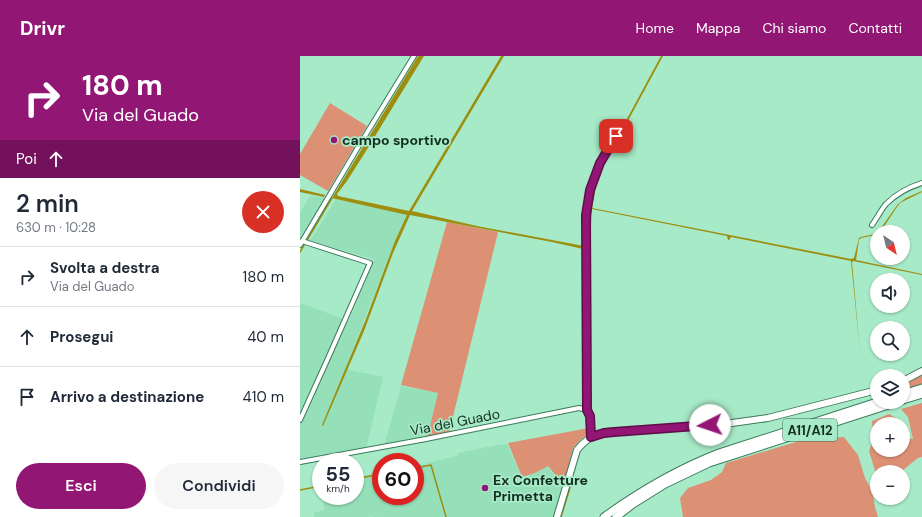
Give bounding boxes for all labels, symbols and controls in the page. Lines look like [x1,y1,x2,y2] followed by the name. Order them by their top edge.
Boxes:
[20,16,65,41] text: Drivr
[636,19,674,37] text: Home
[696,19,740,37] text: Mappa
[762,19,826,37] text: Chi siamo
[848,19,902,37] text: Contatti
[82,67,163,104] text: 180 m
[16,72,68,124] icon: right
[82,103,199,127] text: Via del Guado
[599,119,633,153] pin
[605,125,627,147] icon: arrive
[342,131,450,149] place label: campo sportivo
[329,135,339,145] marker: campo sportivo
[45,148,67,170] icon: ahead
[16,149,37,169] text: Poi
[16,188,79,219] text: 2 min
[242,191,284,233] button: close
[16,219,96,236] text: 630 m · 10:28
[870,225,910,265] north arrow
[870,225,910,505] map controls
[50,258,160,278] text: Svolta a destra
[16,266,38,288] icon: right
[243,267,284,287] text: 180 m
[870,273,910,313] button: sound
[50,278,134,295] text: Via del Guado
[870,321,910,361] button: search
[16,326,38,348] icon: ahead
[50,327,113,347] text: Prosegui
[247,327,284,347] text: 40 m
[870,369,910,409] button: layers
[16,386,38,408] icon: arrive
[50,387,204,407] text: Arrivo a destinazione
[243,387,284,407] text: 410 m
[409,404,501,440] street label: Via del Guado
[689,404,731,446] position arrow
[870,417,910,457] button: +
[783,419,837,441] road number: A11/A12
[372,453,424,505] speed limit sign: 60
[326,461,350,487] text: 55
[16,463,146,509] button: Esci
[154,463,284,509] button: Condividi
[870,465,910,505] button: −
[493,471,588,505] place label: Ex Confetture Primetta
[326,482,350,495] text: km/h
[480,483,490,493] marker: Ex Confetture Primetta

